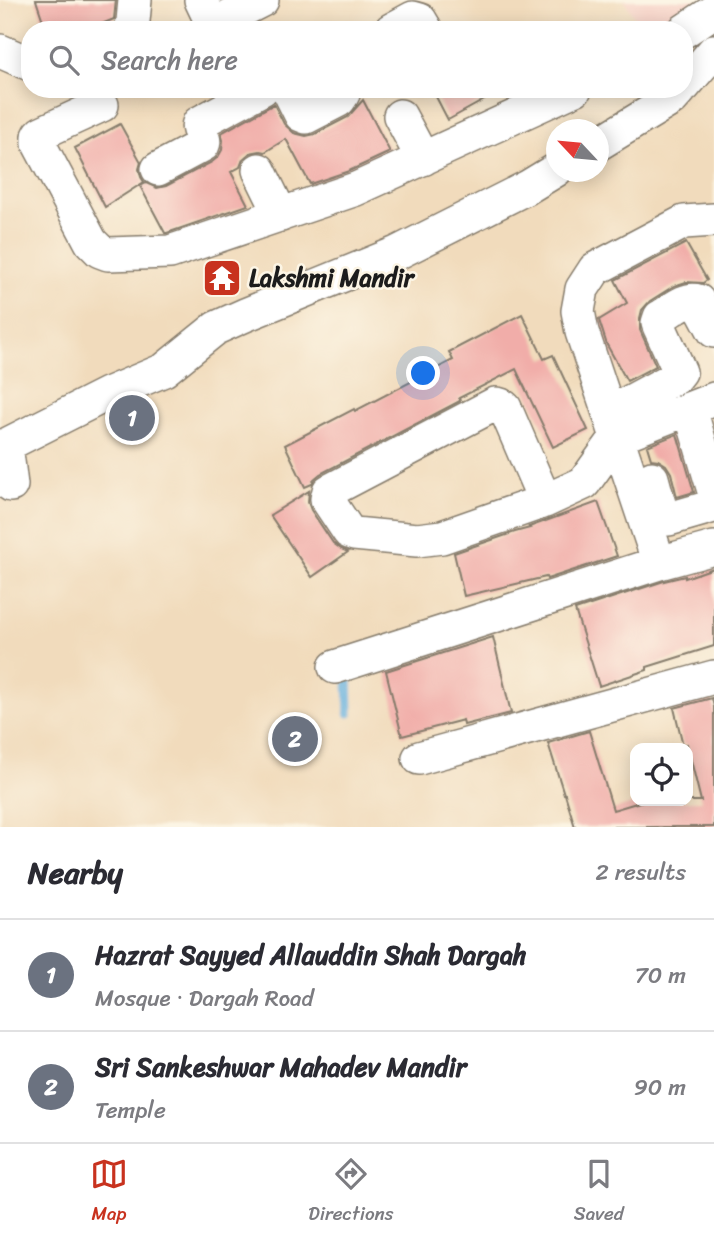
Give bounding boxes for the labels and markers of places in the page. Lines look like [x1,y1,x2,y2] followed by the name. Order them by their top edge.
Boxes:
[201,257,243,299] temple icon: Lakshmi Mandir
[249,257,416,299] place label: Lakshmi Mandir
[109,392,155,444] pin: 1
[272,713,318,765] pin: 2

